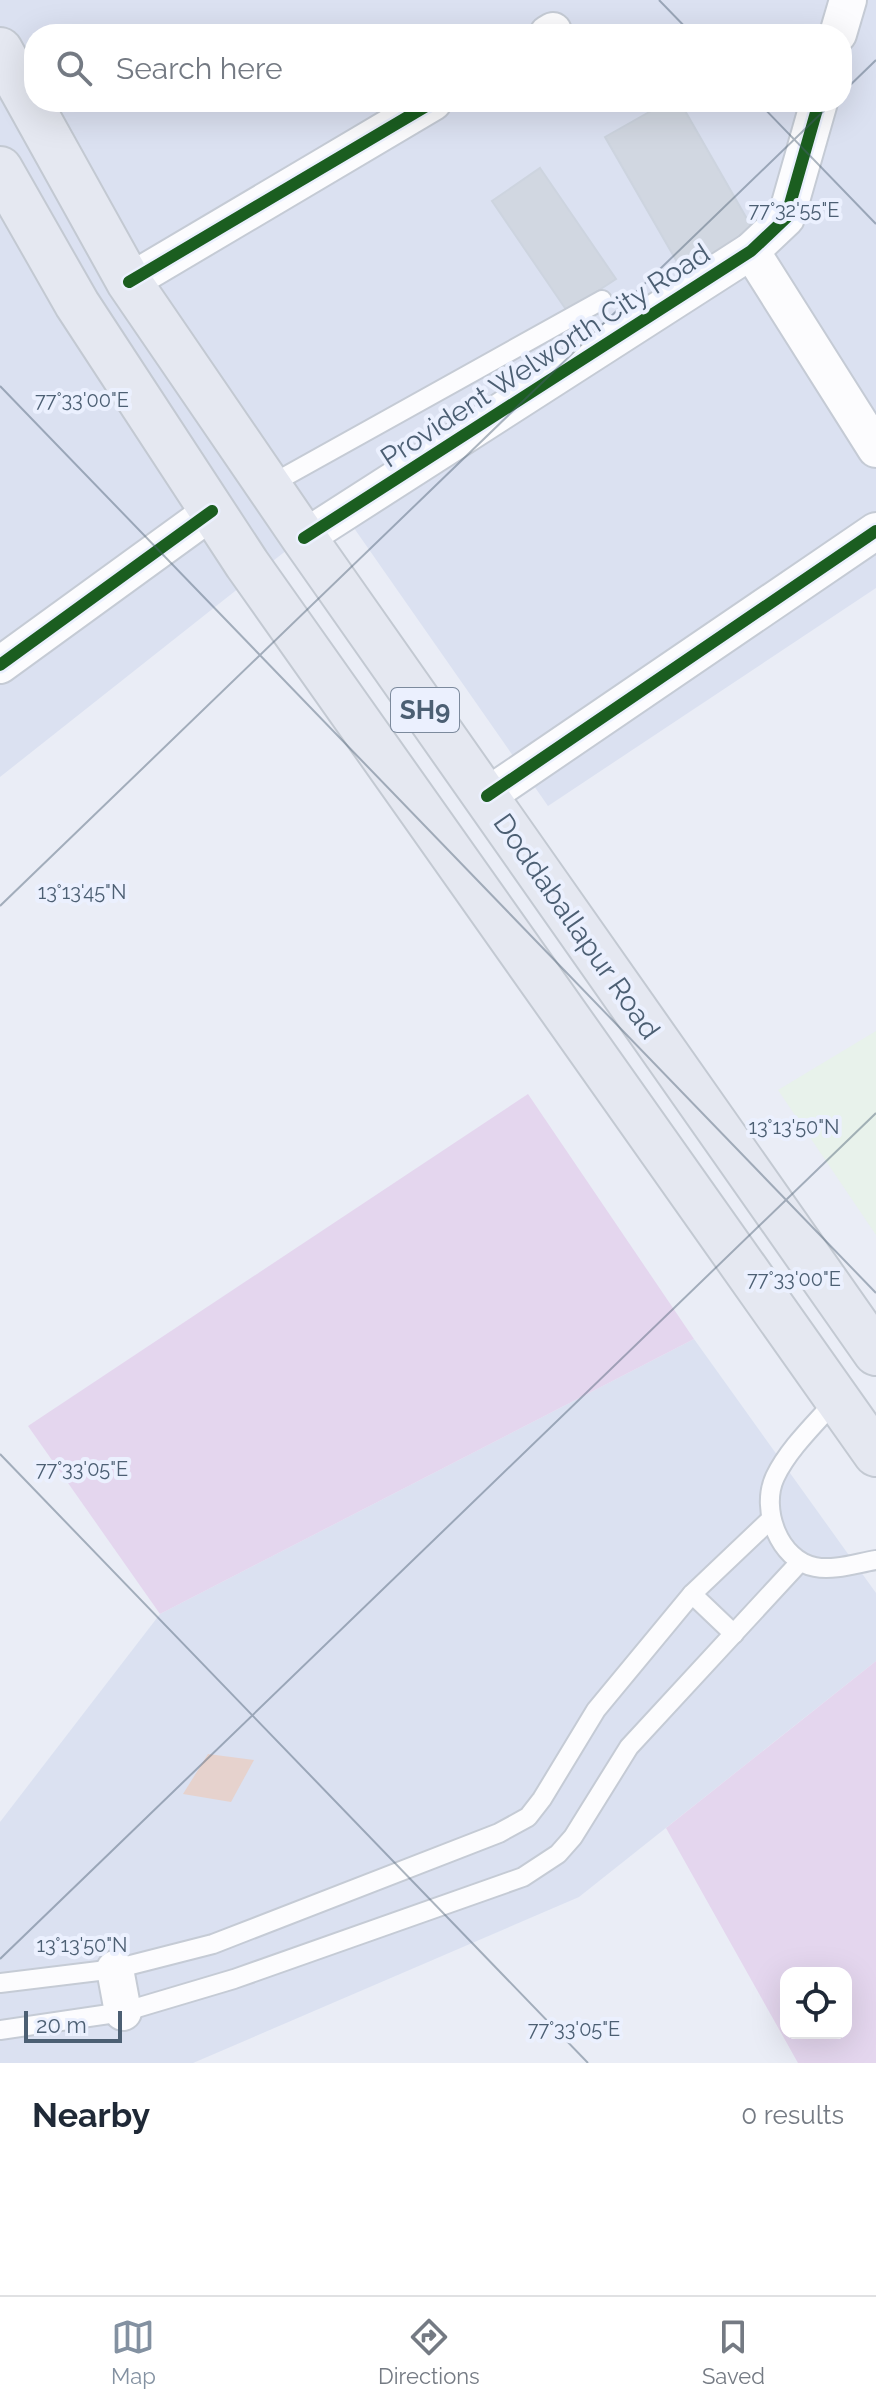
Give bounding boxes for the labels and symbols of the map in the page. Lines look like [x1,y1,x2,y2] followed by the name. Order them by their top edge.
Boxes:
[749,198,839,222] text: 77°32'55"E
[375,237,716,474] street label: Provident Welworth City Road
[35,388,129,412] text: 77°33'00"E
[391,688,459,732] road number: SH9
[486,807,667,1045] street label: Doddaballapur Road
[38,880,126,904] text: 13°13'45"N
[748,1115,840,1139] text: 13°13'50"N
[747,1267,841,1291] text: 77°33'00"E
[36,1457,128,1481] text: 77°33'05"E
[36,1933,128,1957] text: 13°13'50"N
[24,2007,122,2043] scale bar
[528,2017,620,2041] text: 77°33'05"E

